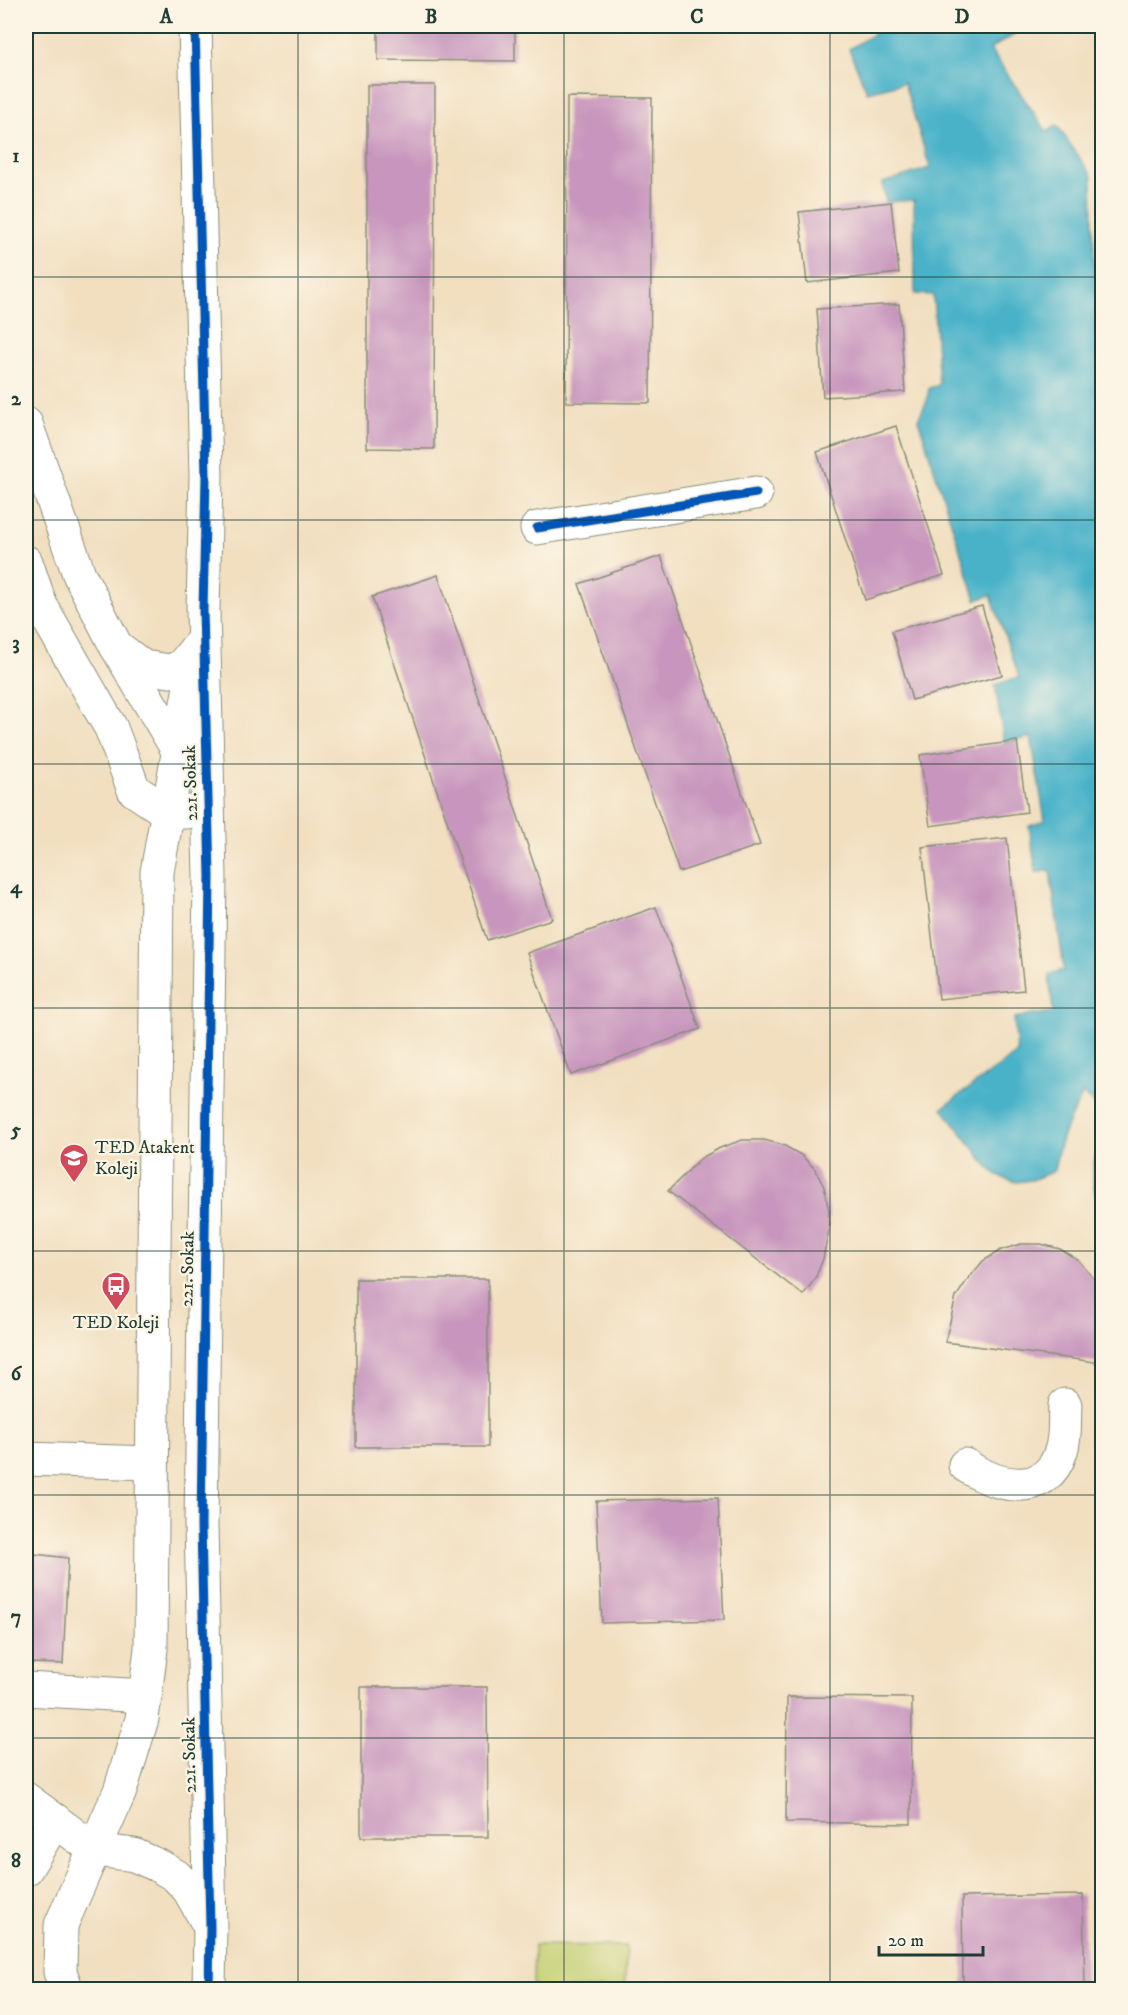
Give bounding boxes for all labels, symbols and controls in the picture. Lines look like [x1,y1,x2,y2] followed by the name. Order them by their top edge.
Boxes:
[159,5,174,30] text: A
[425,5,437,30] text: B
[690,5,704,30] text: C
[955,5,970,30] text: D
[12,144,20,169] text: 1
[11,387,22,412] text: 2
[12,631,20,656] text: 3
[179,745,203,821] street label: 221. Sokak
[10,875,23,900] text: 4
[10,1118,21,1143] text: 5
[95,1137,195,1180] place label: TED Atakent Koleji
[58,1142,90,1184] school or university icon: TED Atakent Koleji
[176,1231,200,1307] street label: 221. Sokak
[100,1270,132,1312] bus stop icon: TED Koleji
[73,1312,159,1334] place label: TED Koleji
[11,1362,23,1387] text: 6
[11,1605,21,1630] text: 7
[178,1717,202,1793] street label: 221. Sokak
[11,1849,21,1874] text: 8
[879,1919,982,1957] scale bar
[888,1930,924,1952] text: 20 m

